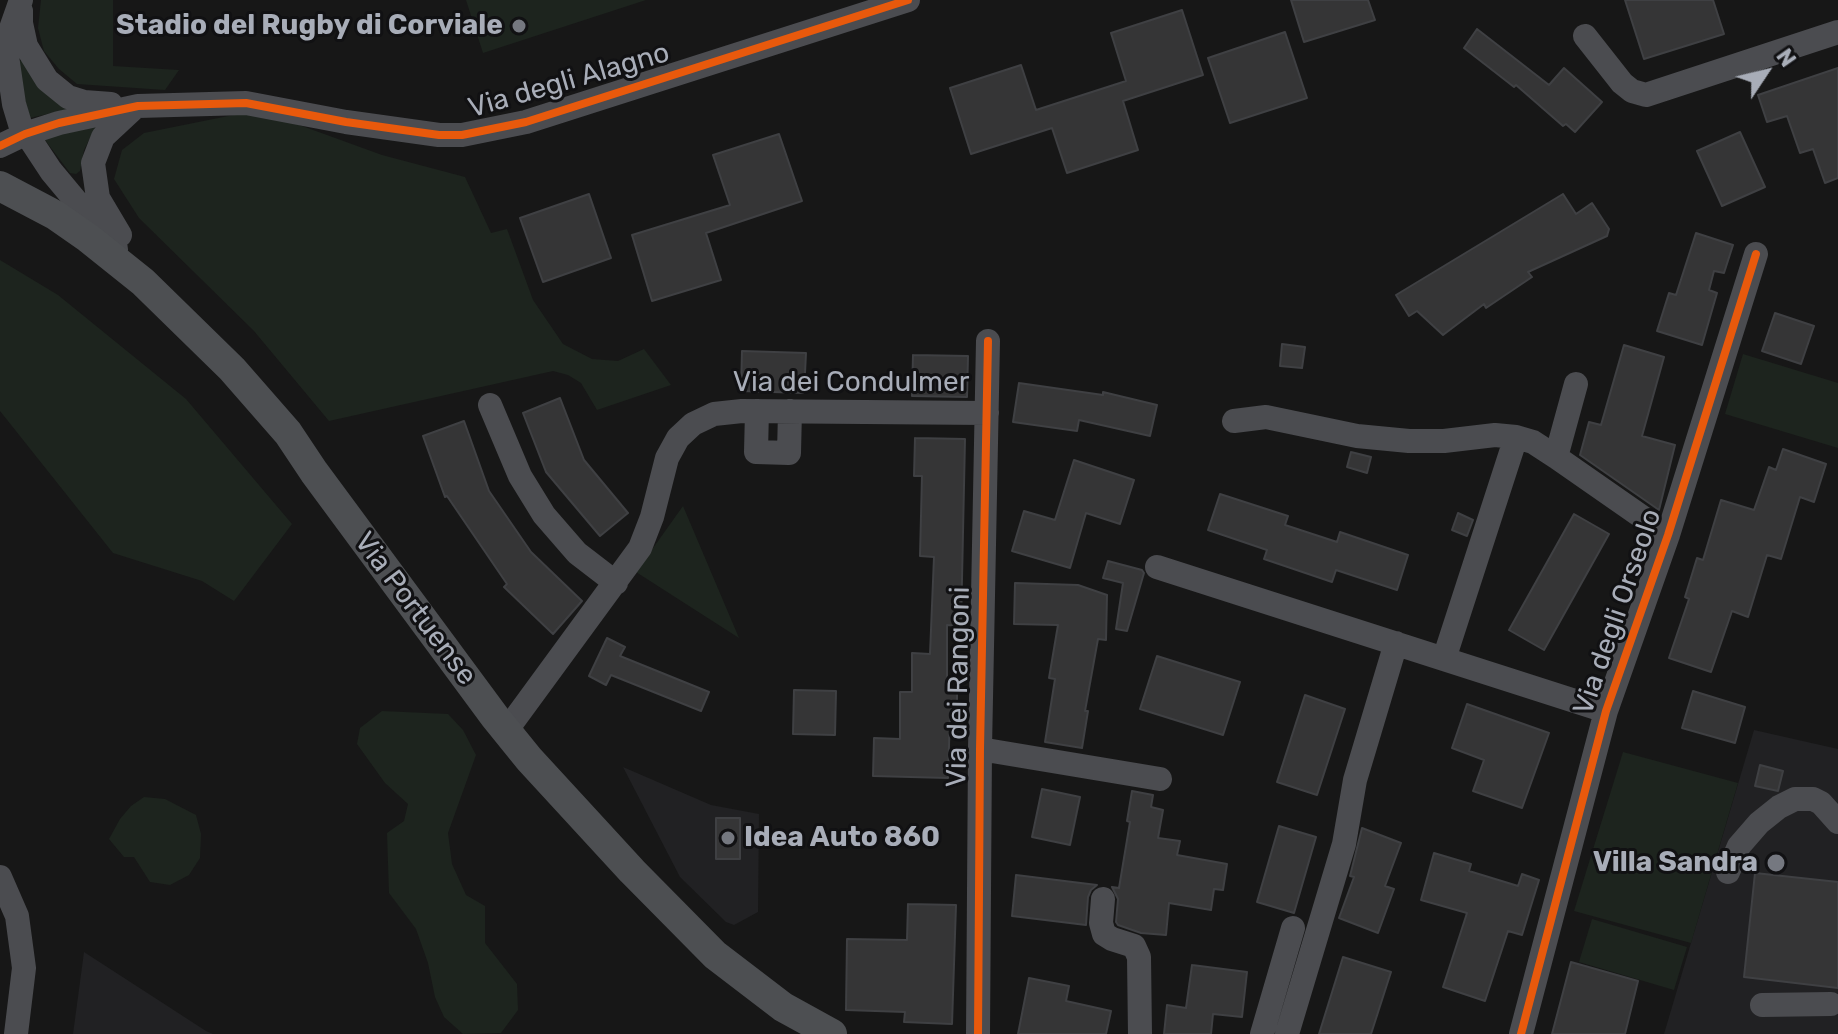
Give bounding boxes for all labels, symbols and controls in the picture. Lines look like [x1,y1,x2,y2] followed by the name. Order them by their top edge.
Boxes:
[116,9,503,43] place label: Stadio del Rugby di Corviale
[510,17,528,35] marker: Stadio del Rugby di Corviale
[1726,32,1806,112] north arrow
[465,36,673,126] street label: Via degli Alagno
[1770,44,1802,72] text: N
[733,366,969,400] street label: Via dei Condulmer
[1567,505,1669,719] street label: Via degli Orseolo
[347,526,483,692] street label: Via Portuense
[940,586,978,788] street label: Via dei Rangoni
[744,821,940,855] place label: Idea Auto 860
[719,829,737,847] marker: Idea Auto 860
[1593,846,1758,880] place label: Villa Sandra
[1765,852,1787,874] marker: Villa Sandra

